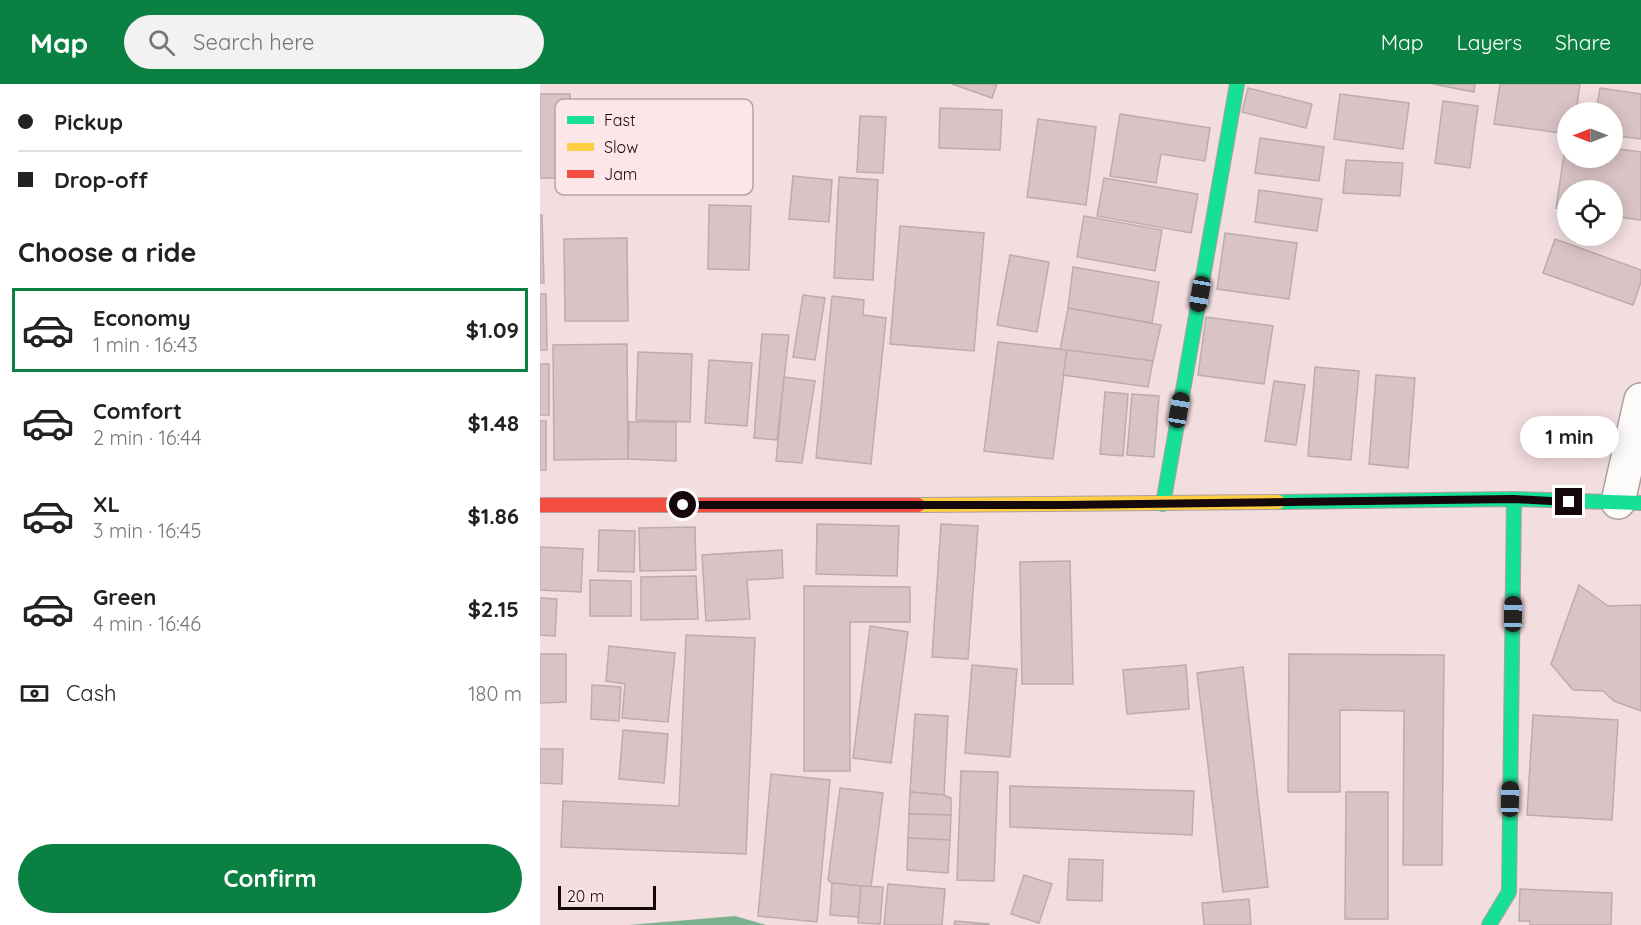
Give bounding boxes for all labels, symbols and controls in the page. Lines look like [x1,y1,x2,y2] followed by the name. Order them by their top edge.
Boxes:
[124,15,544,69] search box
[30,25,88,60] text: Map
[145,26,178,59] icon: search
[193,28,315,56] text: Search here
[1381,29,1424,55] text: Map
[1457,29,1522,55] text: Layers
[1555,29,1611,55] text: Share
[555,99,753,195] legend
[1557,102,1623,168] north arrow
[1557,102,1623,246] map controls
[54,108,123,136] text: Pickup
[604,110,635,130] text: Fast
[604,137,638,157] text: Slow
[604,164,637,184] text: Jam
[54,166,148,194] text: Drop-off
[1557,180,1623,246] button: locate
[18,235,196,269] text: Choose a ride
[1188,275,1212,313] car
[21,303,75,357] icon: car
[93,304,191,332] text: Economy
[466,316,519,344] text: $1.09
[93,332,198,357] text: 1 min · 16:43
[1167,391,1191,429] car
[21,396,75,450] icon: car
[93,397,182,425] text: Comfort
[467,409,519,437] text: $1.48
[1520,415,1618,457] callout: 1 min
[1545,424,1594,449] text: 1 min
[93,425,201,450] text: 2 min · 16:44
[1555,488,1582,515] route end
[21,489,75,543] icon: car
[93,490,120,518] text: XL
[669,491,696,518] route start
[468,502,519,530] text: $1.86
[93,518,201,543] text: 3 min · 16:45
[21,582,75,636] icon: car
[93,583,156,611] text: Green
[468,595,519,623] text: $2.15
[1504,596,1522,632] car
[93,611,201,636] text: 4 min · 16:46
[18,677,51,710] icon: cash
[66,679,117,707] text: Cash
[468,681,522,706] text: 180 m
[1501,781,1519,817] car
[18,844,522,913] button: Confirm
[558,883,656,910] scale bar
[567,886,604,906] text: 20 m

